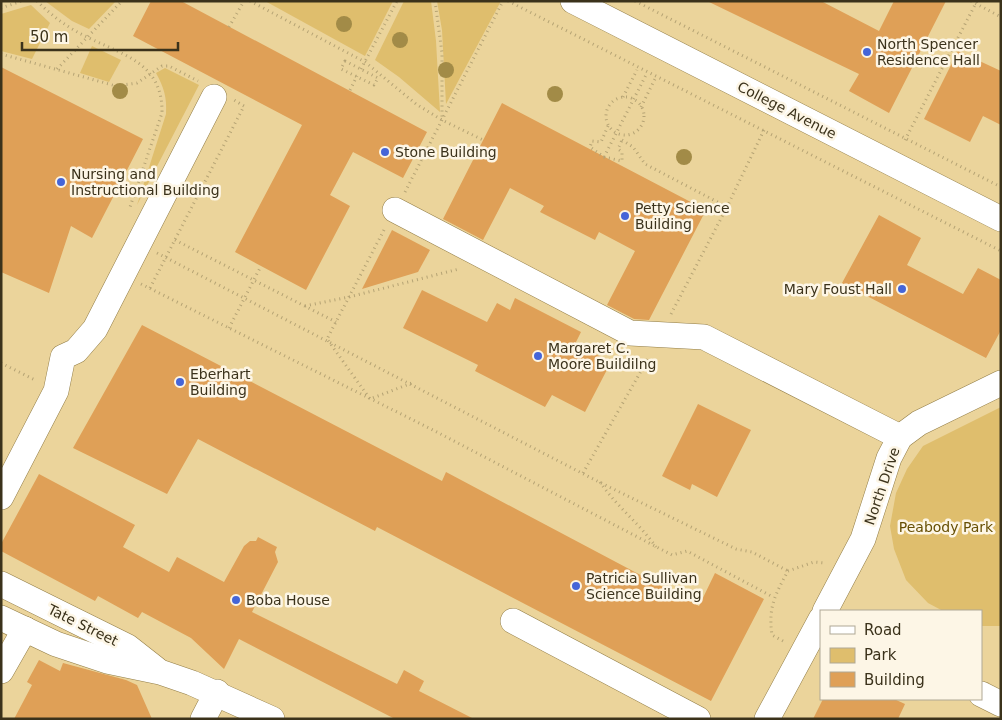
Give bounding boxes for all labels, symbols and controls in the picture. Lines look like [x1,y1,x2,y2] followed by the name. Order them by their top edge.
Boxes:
[22,20,179,52] scale bar
[30,28,68,46] text: 50 m
[877,36,980,68] place label: North Spencer Residence Hall
[861,46,873,58] marker: North Spencer Residence Hall
[735,78,839,142] street label: College Avenue
[395,144,497,160] place label: Stone Building
[379,146,391,158] marker: Stone Building
[71,166,220,198] place label: Nursing and Instructional Building
[55,176,67,188] marker: Nursing and Instructional Building
[635,200,730,232] place label: Petty Science Building
[619,210,631,222] marker: Petty Science Building
[784,281,892,297] place label: Mary Foust Hall
[896,283,908,295] marker: Mary Foust Hall
[548,340,656,372] place label: Margaret C. Moore Buildilng
[532,350,544,362] marker: Margaret C. Moore Buildilng
[190,366,251,398] place label: Eberhart Building
[174,376,186,388] marker: Eberhart Building
[861,445,903,527] street label: North Drive
[899,519,994,535] park label: Peabody Park
[586,570,702,602] place label: Patricia Sullivan Science Building
[570,580,582,592] marker: Patricia Sullivan Science Building
[246,592,330,608] place label: Boba House
[230,594,242,606] marker: Boba House
[44,601,121,649] street label: Tate Street
[820,610,982,700] legend
[864,621,902,639] text: Road
[864,646,897,664] text: Park
[864,671,925,689] text: Building

